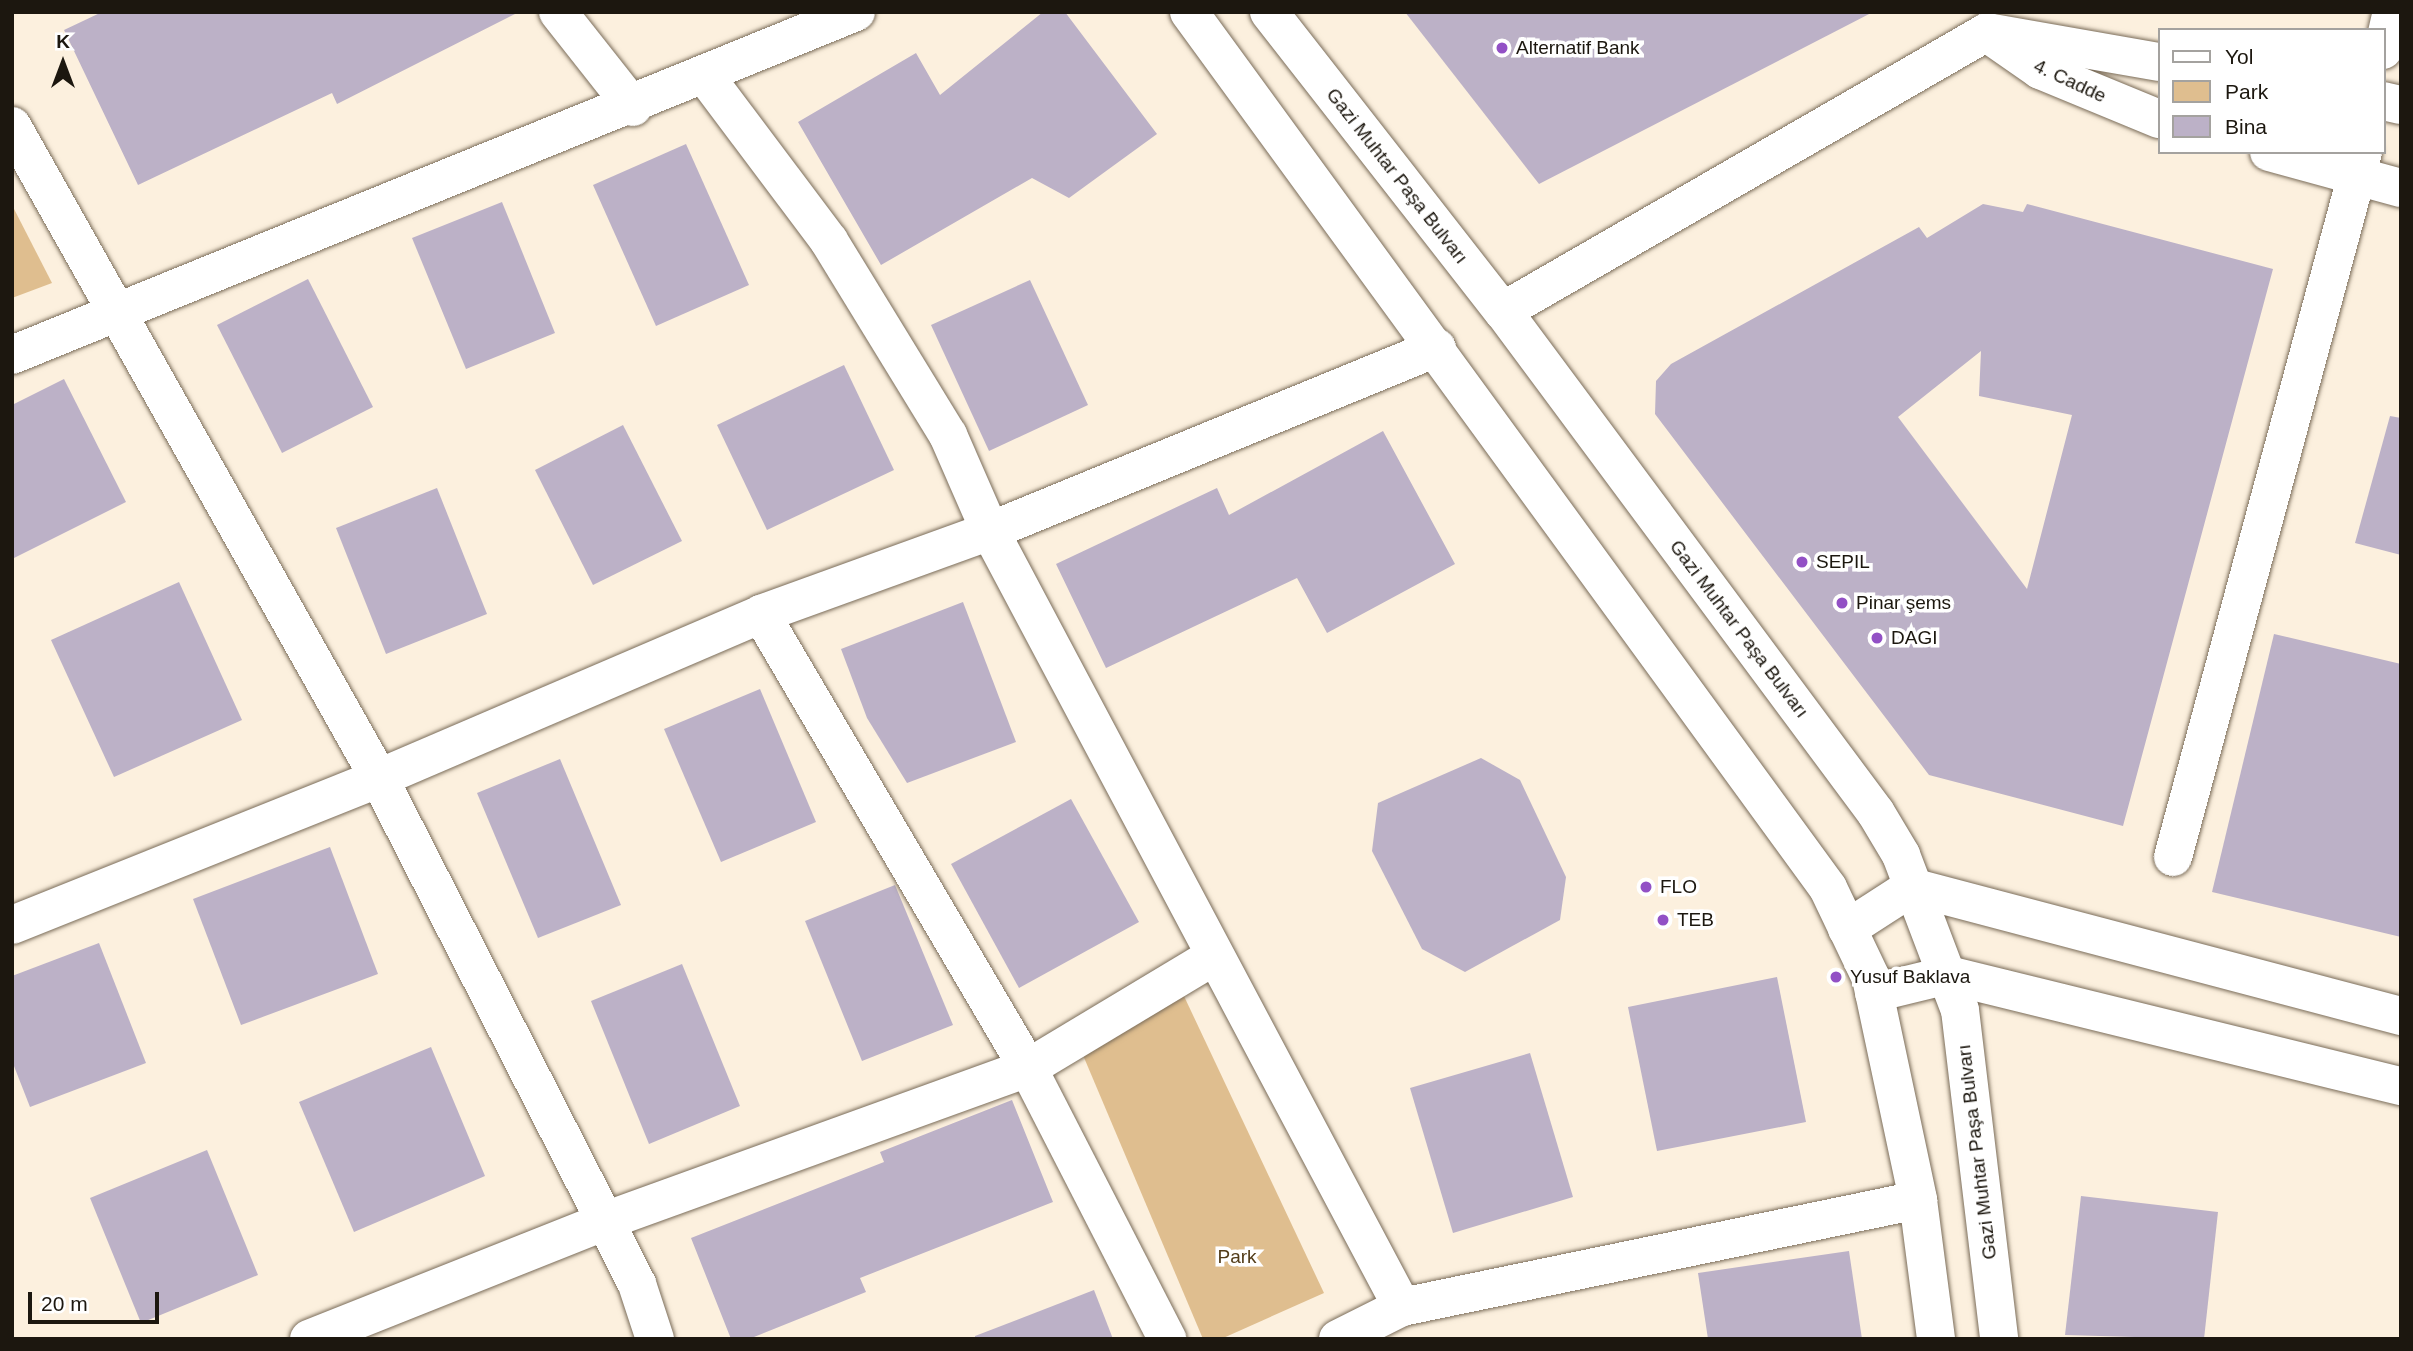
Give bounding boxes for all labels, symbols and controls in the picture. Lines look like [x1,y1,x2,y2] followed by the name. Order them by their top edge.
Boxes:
[28,28,98,98] north arrow
[2158,28,2385,154] legend
[56,31,70,52] text: K
[1516,37,1640,59] place label: Alternatif Bank
[1494,40,1510,56] marker: Alternatif Bank
[2225,45,2253,68] text: Yol
[2030,54,2110,108] street label: 4. Cadde
[2225,80,2268,103] text: Park
[1321,84,1473,268] street label: Gazi Muhtar Paşa Bulvarı
[2225,115,2267,138] text: Bina
[1665,536,1813,722] street label: Gazi Muhtar Paşa Bulvarı
[1816,551,1870,573] place label: SEPIL
[1794,554,1810,570] marker: SEPIL
[1856,592,1951,614] place label: Pinar şems
[1834,595,1850,611] marker: Pinar şems
[1891,627,1937,649] place label: DAGI
[1869,630,1885,646] marker: DAGI
[1660,876,1697,898] place label: FLO
[1638,879,1654,895] marker: FLO
[1677,909,1714,931] place label: TEB
[1655,912,1671,928] marker: TEB
[1850,966,1970,988] place label: Yusuf Baklava
[1828,969,1844,985] marker: Yusuf Baklava
[1952,1043,2002,1261] street label: Gazi Muhtar Paşa Bulvarı
[1217,1246,1257,1268] park label: Park
[32,1278,163,1322] scale bar
[41,1292,88,1315] text: 20 m

